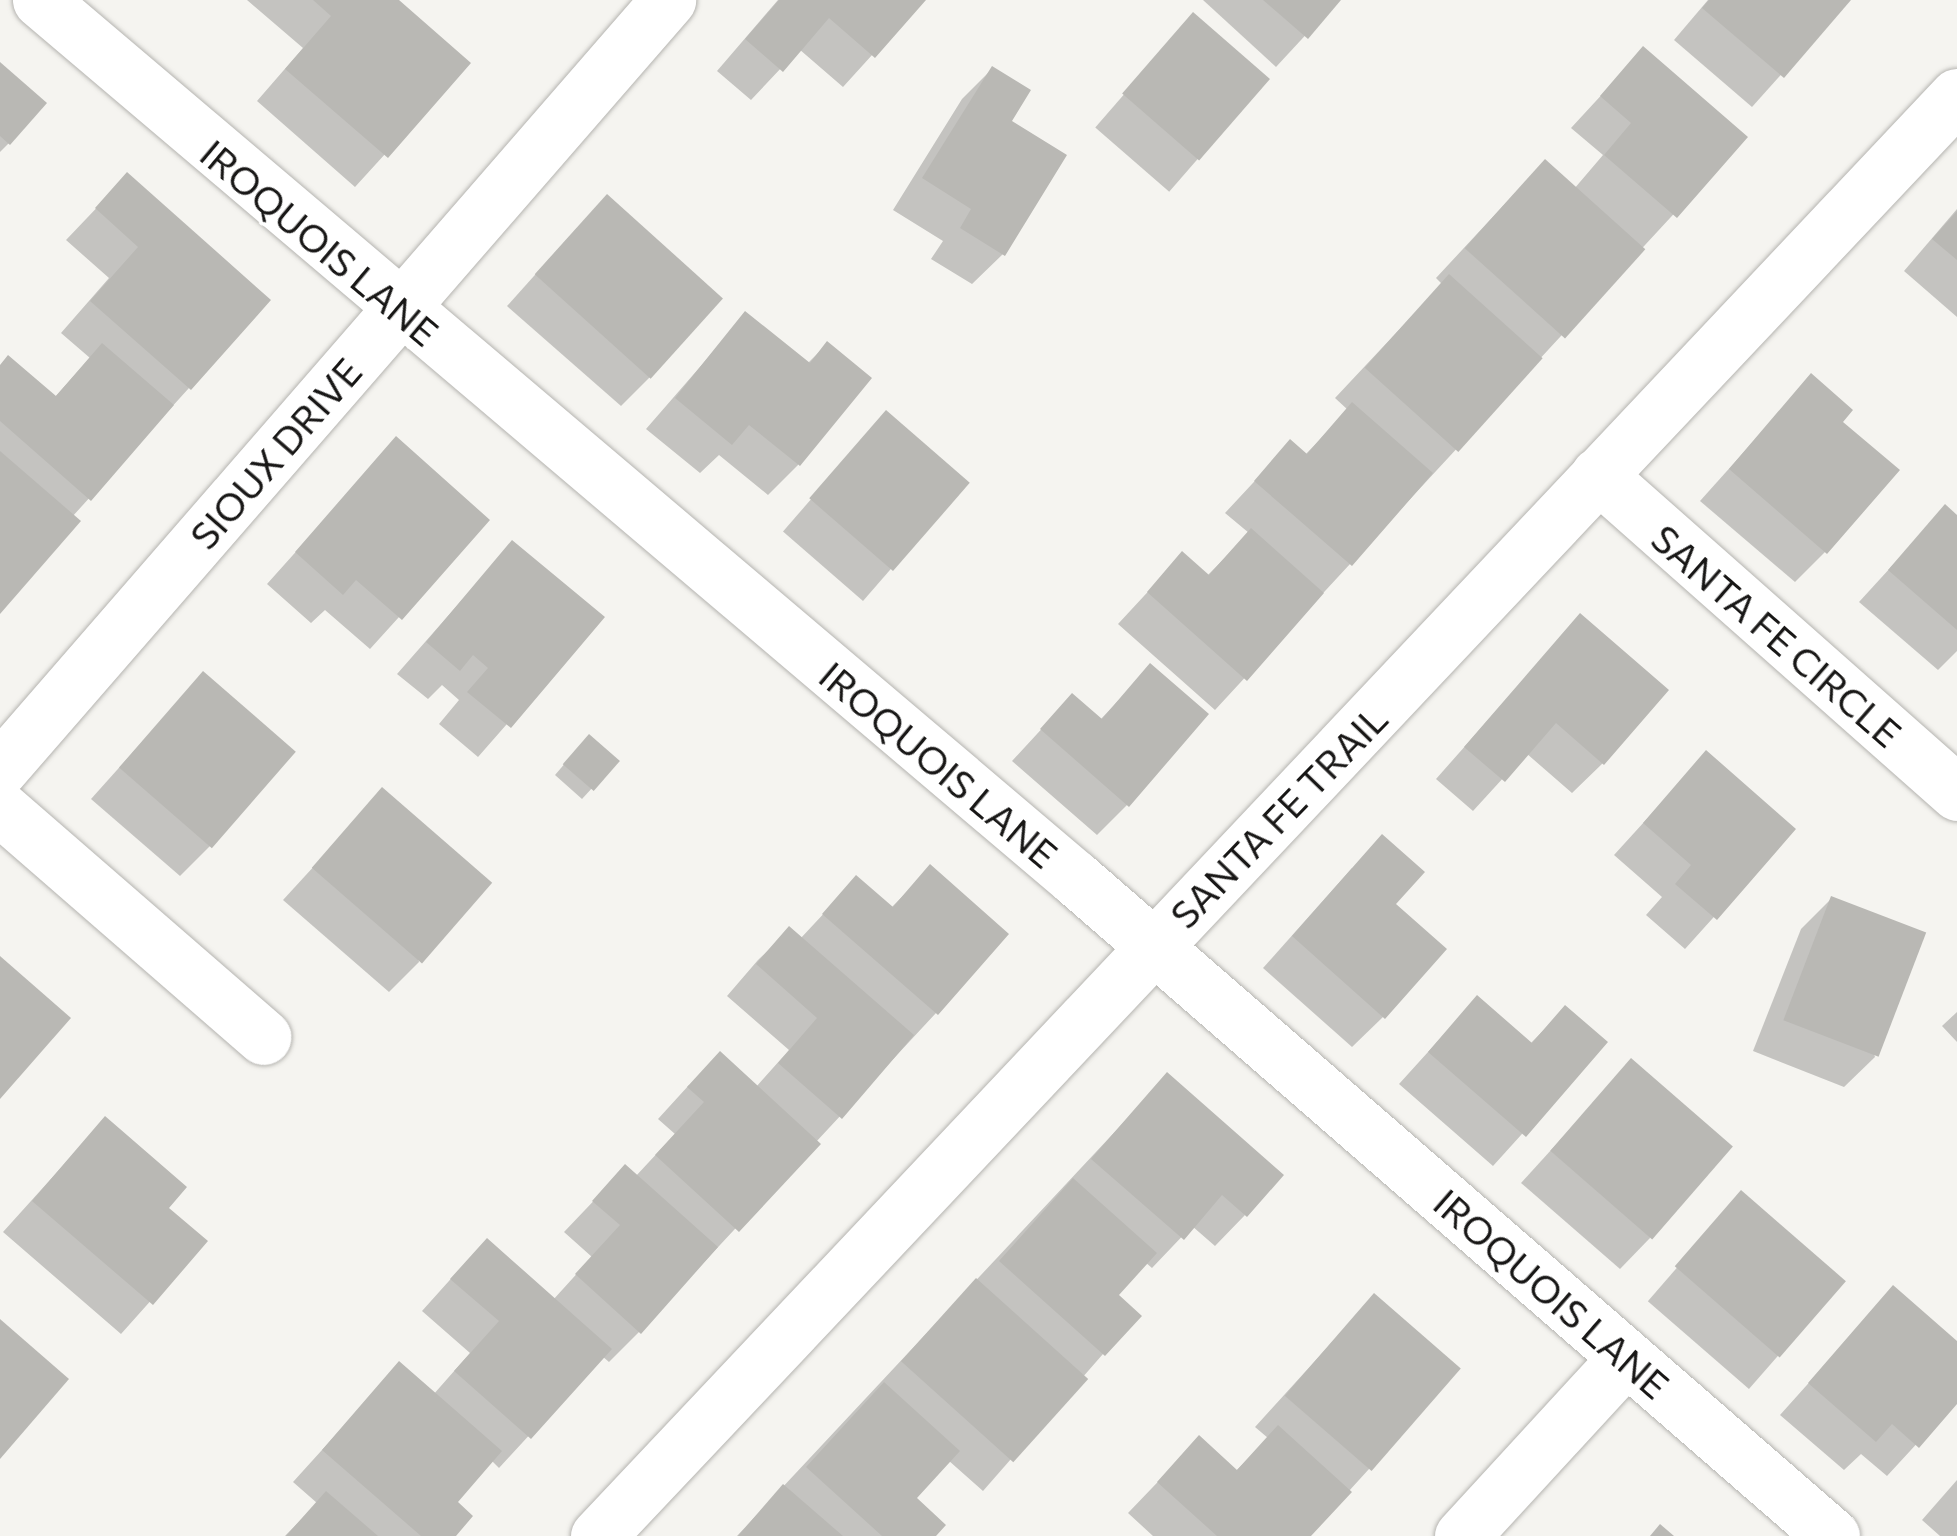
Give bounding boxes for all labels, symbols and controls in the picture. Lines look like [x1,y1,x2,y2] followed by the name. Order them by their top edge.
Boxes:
[192,129,448,355] street label: IROQUOIS LANE
[180,348,370,558] street label: SIOUX DRIVE
[1643,514,1911,756] street label: SANTA FE CIRCLE
[811,651,1067,877] street label: IROQUOIS LANE
[1160,695,1396,937] street label: SANTA FE TRAIL
[1425,1179,1679,1407] street label: IROQUOIS LANE

